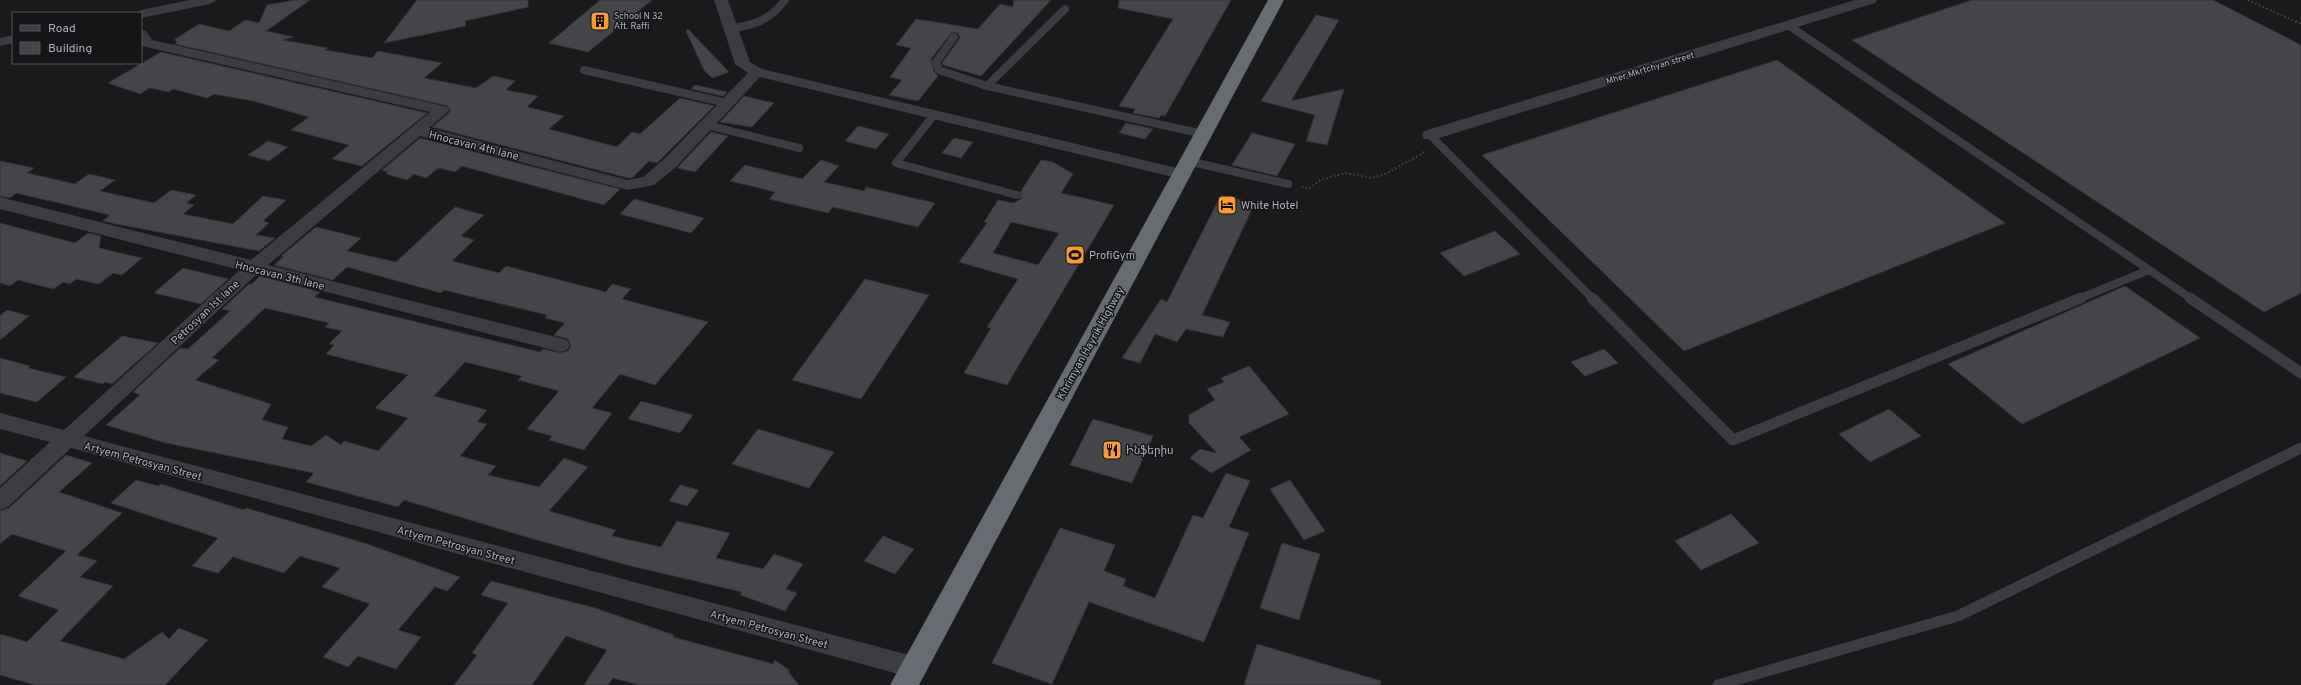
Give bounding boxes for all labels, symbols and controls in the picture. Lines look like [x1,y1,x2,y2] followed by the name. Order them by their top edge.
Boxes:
[589,10,611,32] building icon: School N 32 Aft. Raffi
[614,11,663,32] place label: School N 32 Aft. Raffi
[12,12,142,64] legend
[48,21,76,37] text: Road
[48,41,92,57] text: Building
[1605,50,1696,87] street label: Mher Mkrtchyan street
[427,128,520,164] street label: Hnocavan 4th lane
[1216,194,1238,216] hotel icon: White Hotel
[1241,199,1298,213] place label: White Hotel
[1064,244,1086,266] sports icon: ProfiGym
[1089,249,1135,263] place label: ProfiGym
[233,258,326,294] street label: Hnocavan 3th lane
[169,277,243,348] street label: Petrosyan 1st lane
[1054,284,1128,402] street label: Khrimyan Hayrik Highway
[82,439,203,484] street label: Artyem Petrosyan Street
[1101,439,1123,461] restaurant icon: Ինֆերիս
[1126,444,1174,458] place label: Ինֆերիս
[395,523,516,568] street label: Artyem Petrosyan Street
[708,607,829,652] street label: Artyem Petrosyan Street

